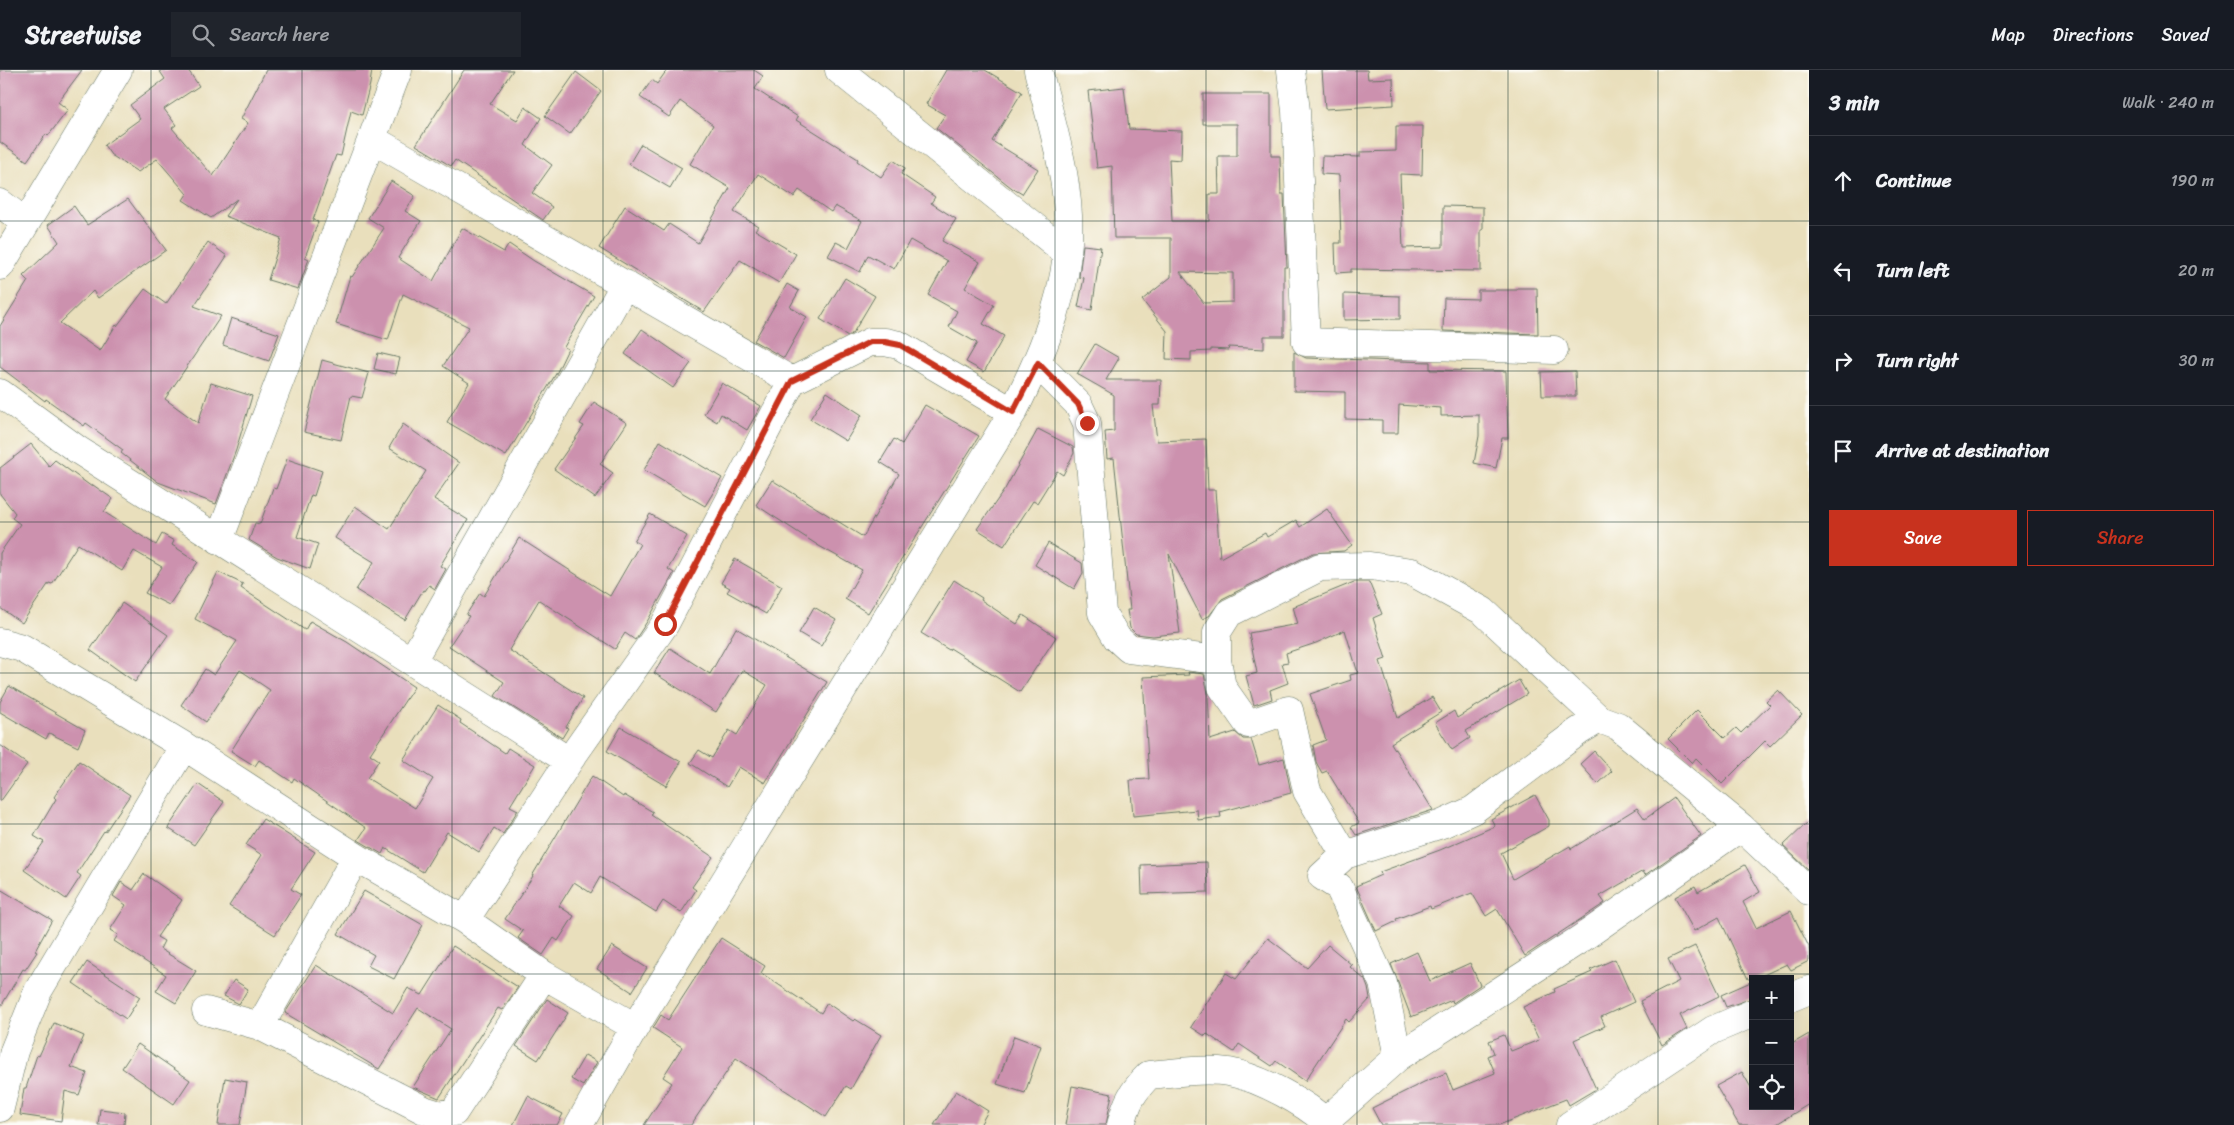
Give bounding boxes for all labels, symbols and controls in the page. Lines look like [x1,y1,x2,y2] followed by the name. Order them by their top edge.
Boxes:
[171,12,521,57] search box
[25,14,141,56] text: Streetwise
[229,18,329,51] text: Search here
[1992,19,2025,51] text: Map
[2053,19,2134,51] text: Directions
[2162,19,2209,51] text: Saved
[189,21,217,49] icon: search
[1829,84,1879,122] text: 3 min
[2122,88,2214,117] text: Walk · 240 m
[1876,164,1952,197] text: Continue
[2171,166,2214,195] text: 190 m
[1829,167,1857,195] icon: ahead
[1876,254,1949,287] text: Turn left
[2178,256,2214,285] text: 20 m
[1829,257,1857,285] icon: left
[1876,344,1958,377] text: Turn right
[2179,346,2214,375] text: 30 m
[1829,347,1857,375] icon: right
[1076,412,1099,435] route end
[1876,434,2049,467] text: Arrive at destination
[1829,437,1857,465] icon: arrive
[1829,510,2017,566] button: Save
[2027,510,2214,566] button: Share
[654,613,677,636] route start
[1749,975,1794,1110] map controls
[1749,975,1794,1020] button: +
[1749,1020,1794,1065] button: −
[1749,1065,1794,1110] button: locate

